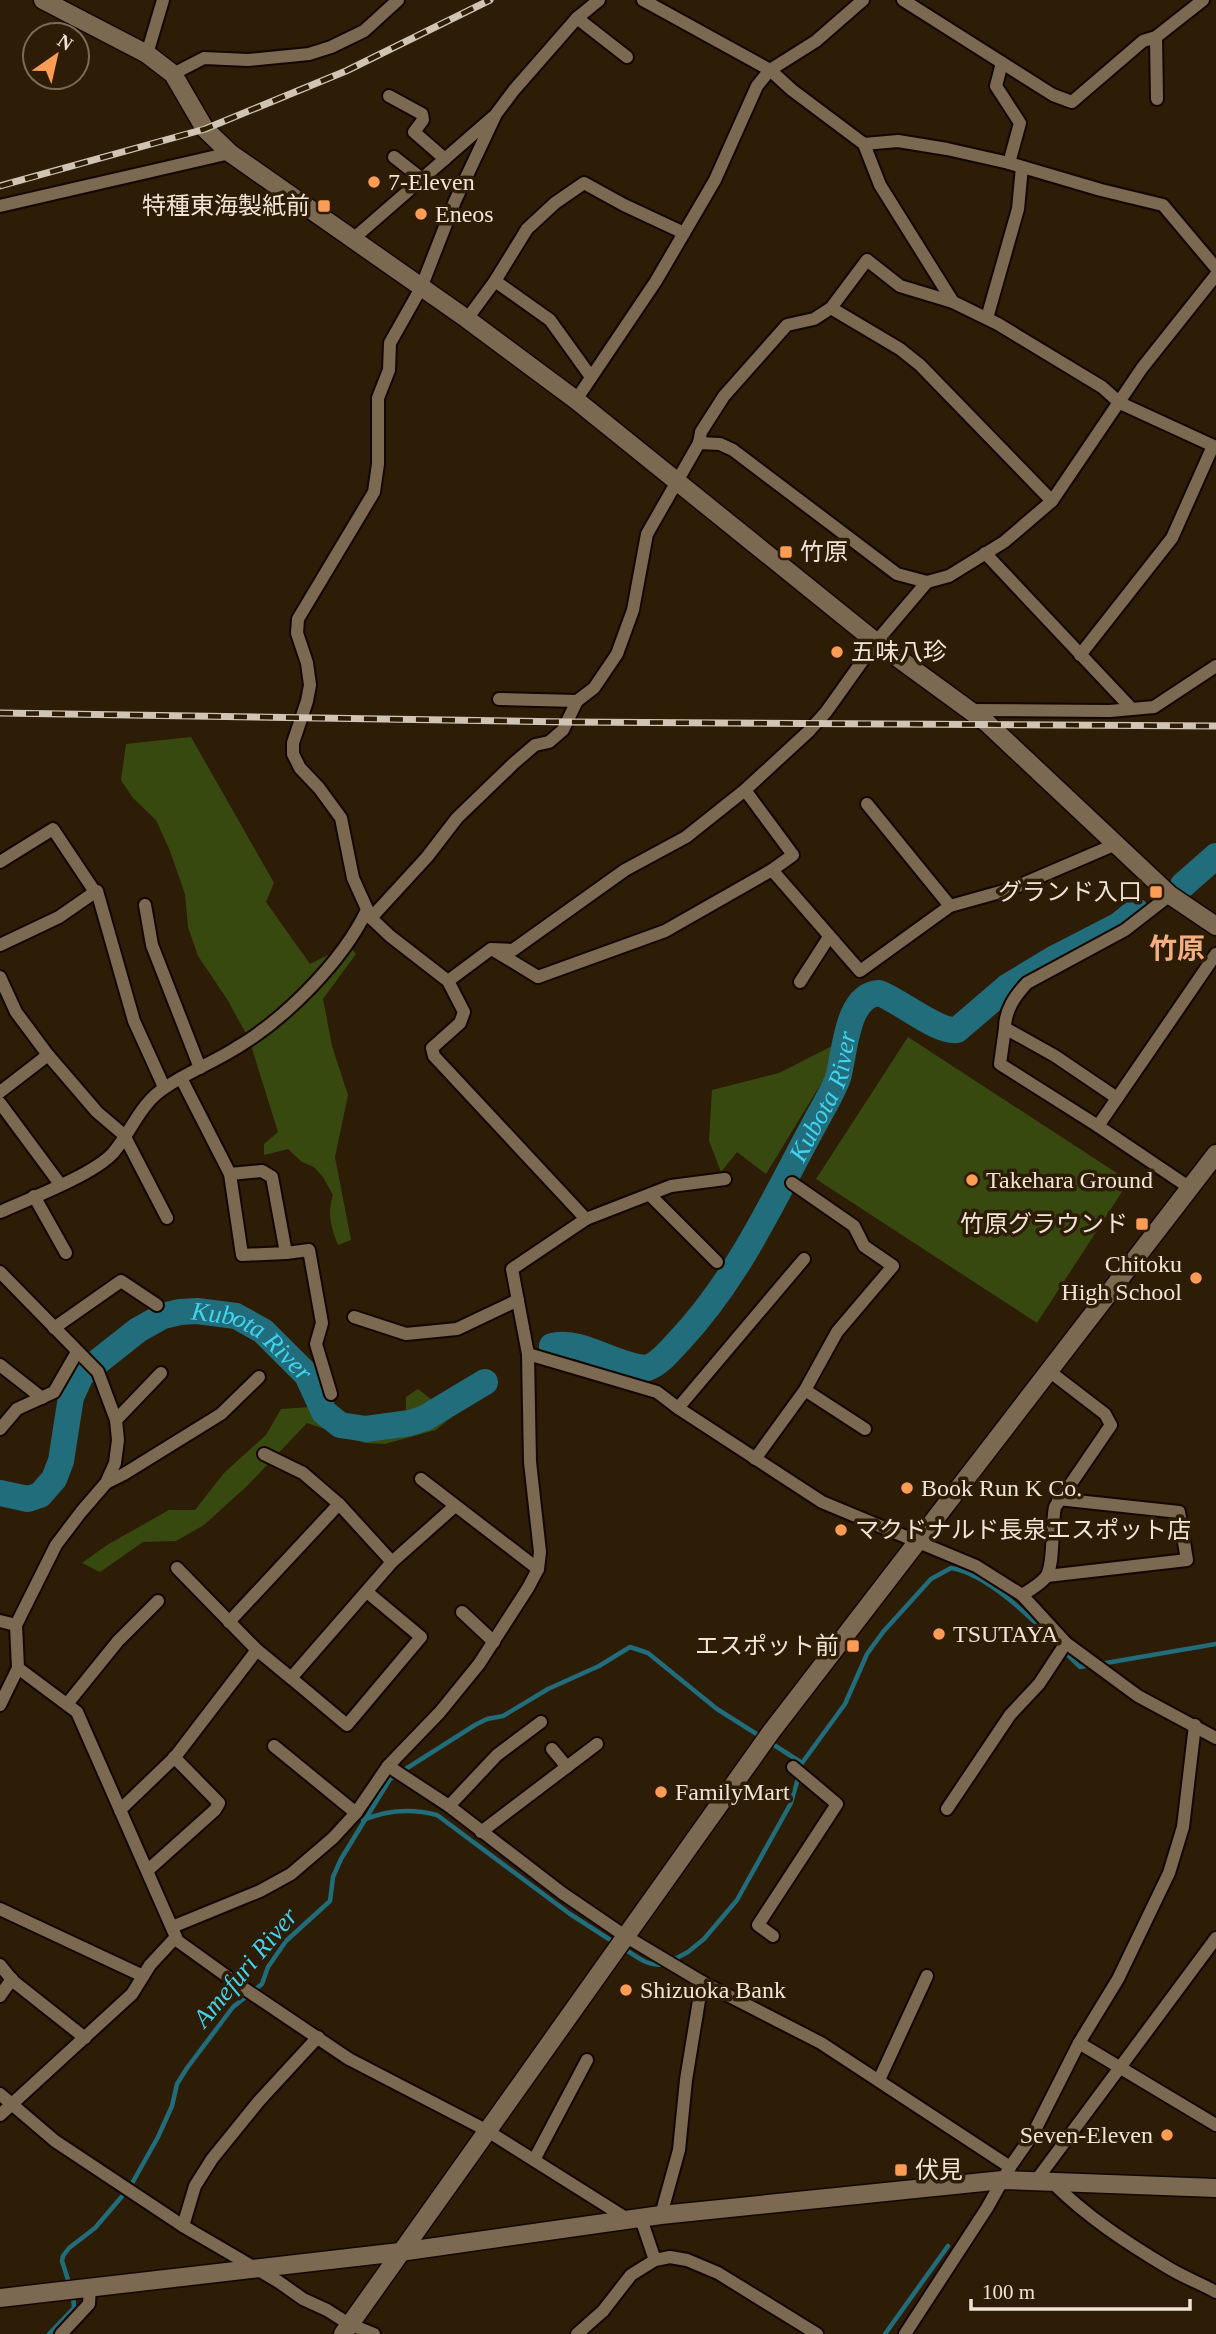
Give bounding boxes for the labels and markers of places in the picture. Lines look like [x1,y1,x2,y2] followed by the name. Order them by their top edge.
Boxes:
[388,169,475,195] place label: 7-Eleven
[366,174,382,190] marker: 7-Eleven
[142,193,310,219] place label: 特種東海製紙前
[316,198,332,214] marker: 特種東海製紙前
[435,201,494,227] place label: Eneos
[413,206,429,222] marker: Eneos
[800,539,848,565] place label: 竹原
[778,544,794,560] marker: 竹原
[851,639,947,665] place label: 五味八珍
[829,644,845,660] marker: 五味八珍
[998,879,1142,905] place label: グランド入口
[1148,884,1164,900] marker: グランド入口
[986,1167,1153,1193] place label: Takehara Ground
[964,1172,980,1188] marker: Takehara Ground
[960,1211,1128,1237] place label: 竹原グラウンド
[1134,1216,1150,1232] marker: 竹原グラウンド
[1061,1251,1182,1305] place label: Chitoku High School
[1188,1270,1204,1286] marker: Chitoku High School
[921,1475,1082,1501] place label: Book Run K Co.
[899,1480,915,1496] marker: Book Run K Co.
[855,1517,1191,1543] place label: マクドナルド長泉エスポット店
[833,1522,849,1538] marker: マクドナルド長泉エスポット店
[953,1621,1059,1647] place label: TSUTAYA
[931,1626,947,1642] marker: TSUTAYA
[695,1633,839,1659] place label: エスポット前
[845,1638,861,1654] marker: エスポット前
[675,1779,790,1805] place label: FamilyMart
[653,1784,669,1800] marker: FamilyMart
[640,1977,786,2003] place label: Shizuoka Bank
[618,1982,634,1998] marker: Shizuoka Bank
[1020,2122,1153,2148] place label: Seven-Eleven
[1159,2127,1175,2143] marker: Seven-Eleven
[915,2157,963,2183] place label: 伏見
[893,2162,909,2178] marker: 伏見

